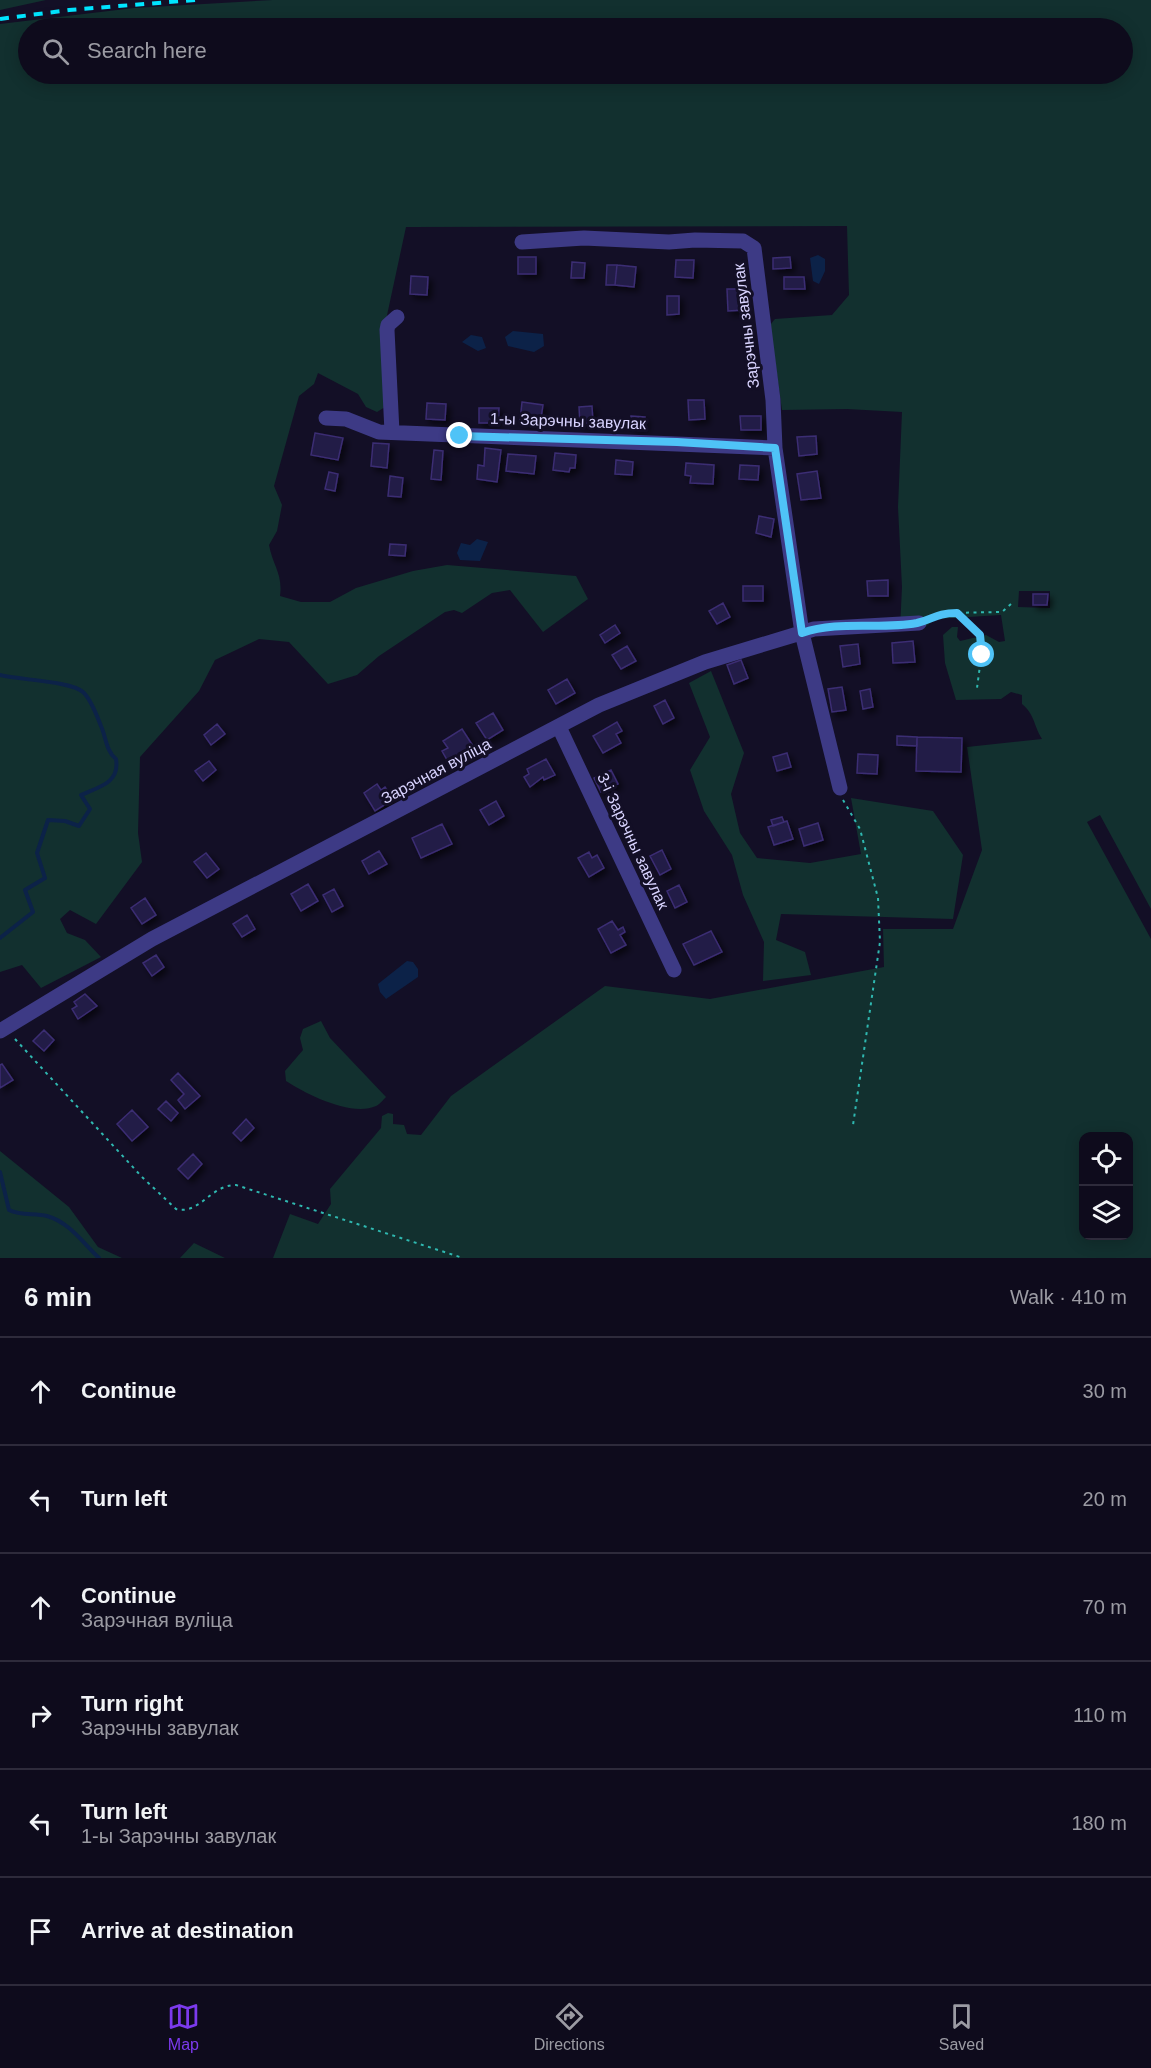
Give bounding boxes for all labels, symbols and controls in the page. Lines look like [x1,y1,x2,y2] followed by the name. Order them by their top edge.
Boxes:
[18,18,1133,84] search box
[39,35,72,68] icon: search
[87,38,207,63] text: Search here
[730,261,762,390] street label: Зарэчны завулак
[490,410,647,432] street label: 1-ы Зарэчны завулак
[446,422,472,448] route end
[968,641,994,667] route start
[378,735,494,807] street label: Зарэчная вуліца
[594,770,672,913] street label: 3-і Зарэчны завулак
[1079,1132,1133,1240] map controls
[1079,1132,1133,1186] button: locate
[1079,1186,1133,1240] button: layers
[24,1282,92,1312] text: 6 min
[1010,1286,1127,1308] text: Walk · 410 m
[24,1375,57,1408] icon: ahead
[81,1378,176,1403] text: Continue
[1083,1380,1127,1402] text: 30 m
[24,1483,57,1516] icon: left
[81,1486,167,1511] text: Turn left
[1083,1488,1127,1510] text: 20 m
[81,1583,176,1608] text: Continue
[24,1591,57,1624] icon: ahead
[1083,1596,1127,1618] text: 70 m
[81,1609,233,1631] text: Зарэчная вуліца
[81,1691,183,1716] text: Turn right
[24,1699,57,1732] icon: right
[1073,1704,1127,1726] text: 110 m
[81,1717,239,1739] text: Зарэчны завулак
[81,1799,167,1824] text: Turn left
[24,1807,57,1840] icon: left
[1071,1812,1127,1834] text: 180 m
[81,1825,276,1847] text: 1-ы Зарэчны завулак
[24,1915,57,1948] icon: arrive
[81,1918,294,1943] text: Arrive at destination
[167,2000,200,2054] tab: Map
[534,2000,605,2054] tab: Directions
[939,2000,984,2054] tab: Saved

